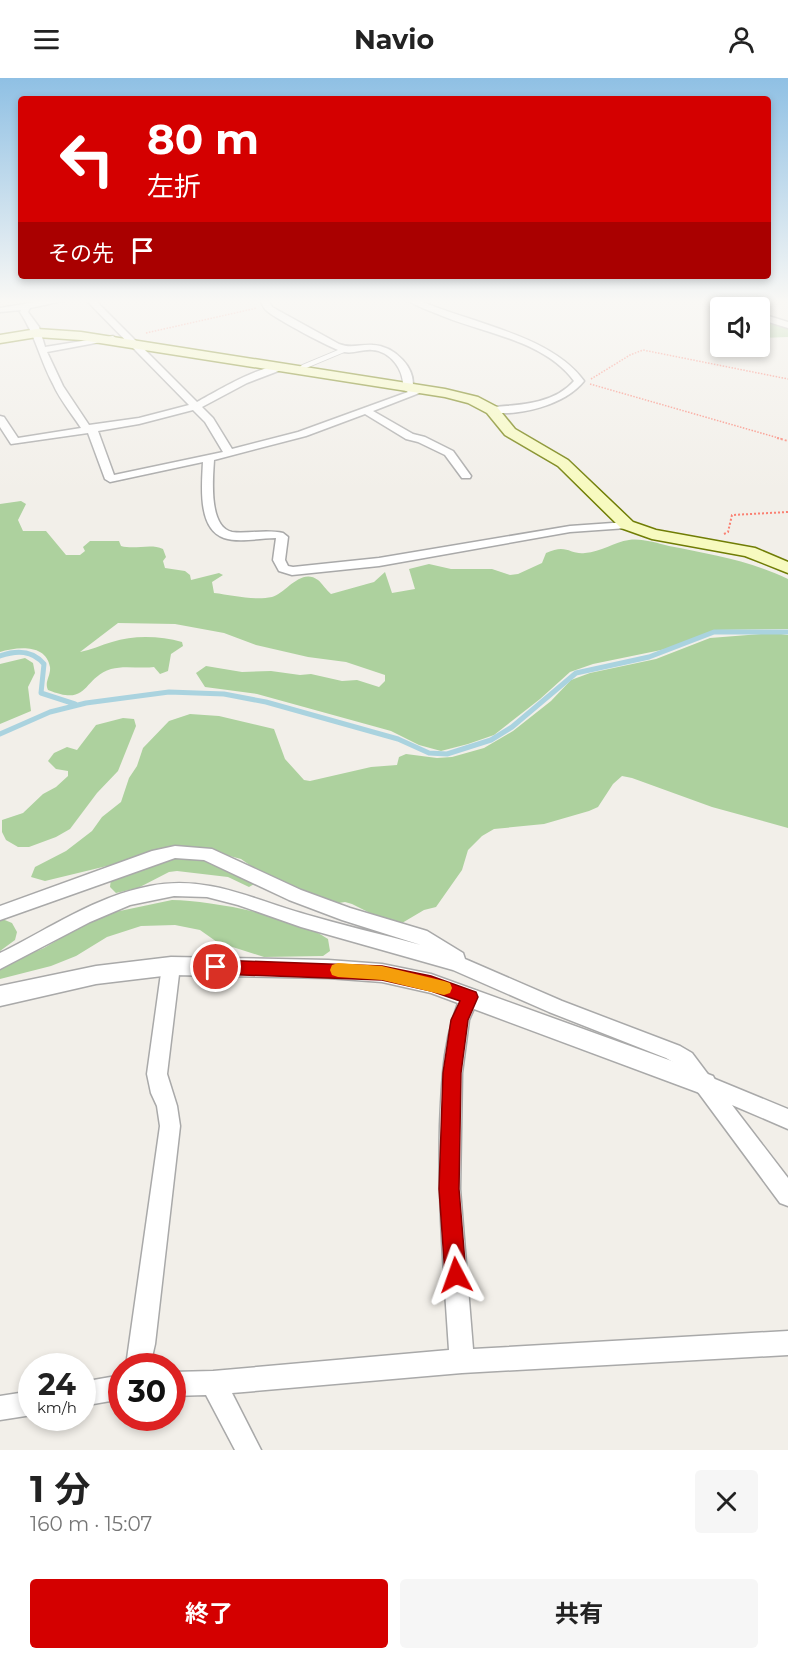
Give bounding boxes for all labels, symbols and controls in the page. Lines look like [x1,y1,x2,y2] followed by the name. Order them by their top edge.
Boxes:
[30,23,63,56] icon: menu
[354,23,434,56] text: Navio
[725,23,758,56] icon: person
[147,113,259,165] text: 80 m
[48,120,126,198] icon: left
[147,170,201,203] text: 左折
[126,234,159,267] icon: arrive
[48,240,114,267] text: その先
[710,297,770,357] map controls
[710,297,770,357] button: sound
[190,941,241,992] pin
[199,950,232,983] icon: arrive
[424,1243,488,1307] position arrow
[108,1353,186,1431] speed limit sign: 30
[38,1366,76,1403] text: 24
[37,1398,77,1417] text: km/h
[30,1467,90,1511] text: 1 分
[695,1470,758,1533] button: close
[30,1512,152,1536] text: 160 m · 15:07
[30,1579,388,1648] button: 終了
[400,1579,758,1648] button: 共有

